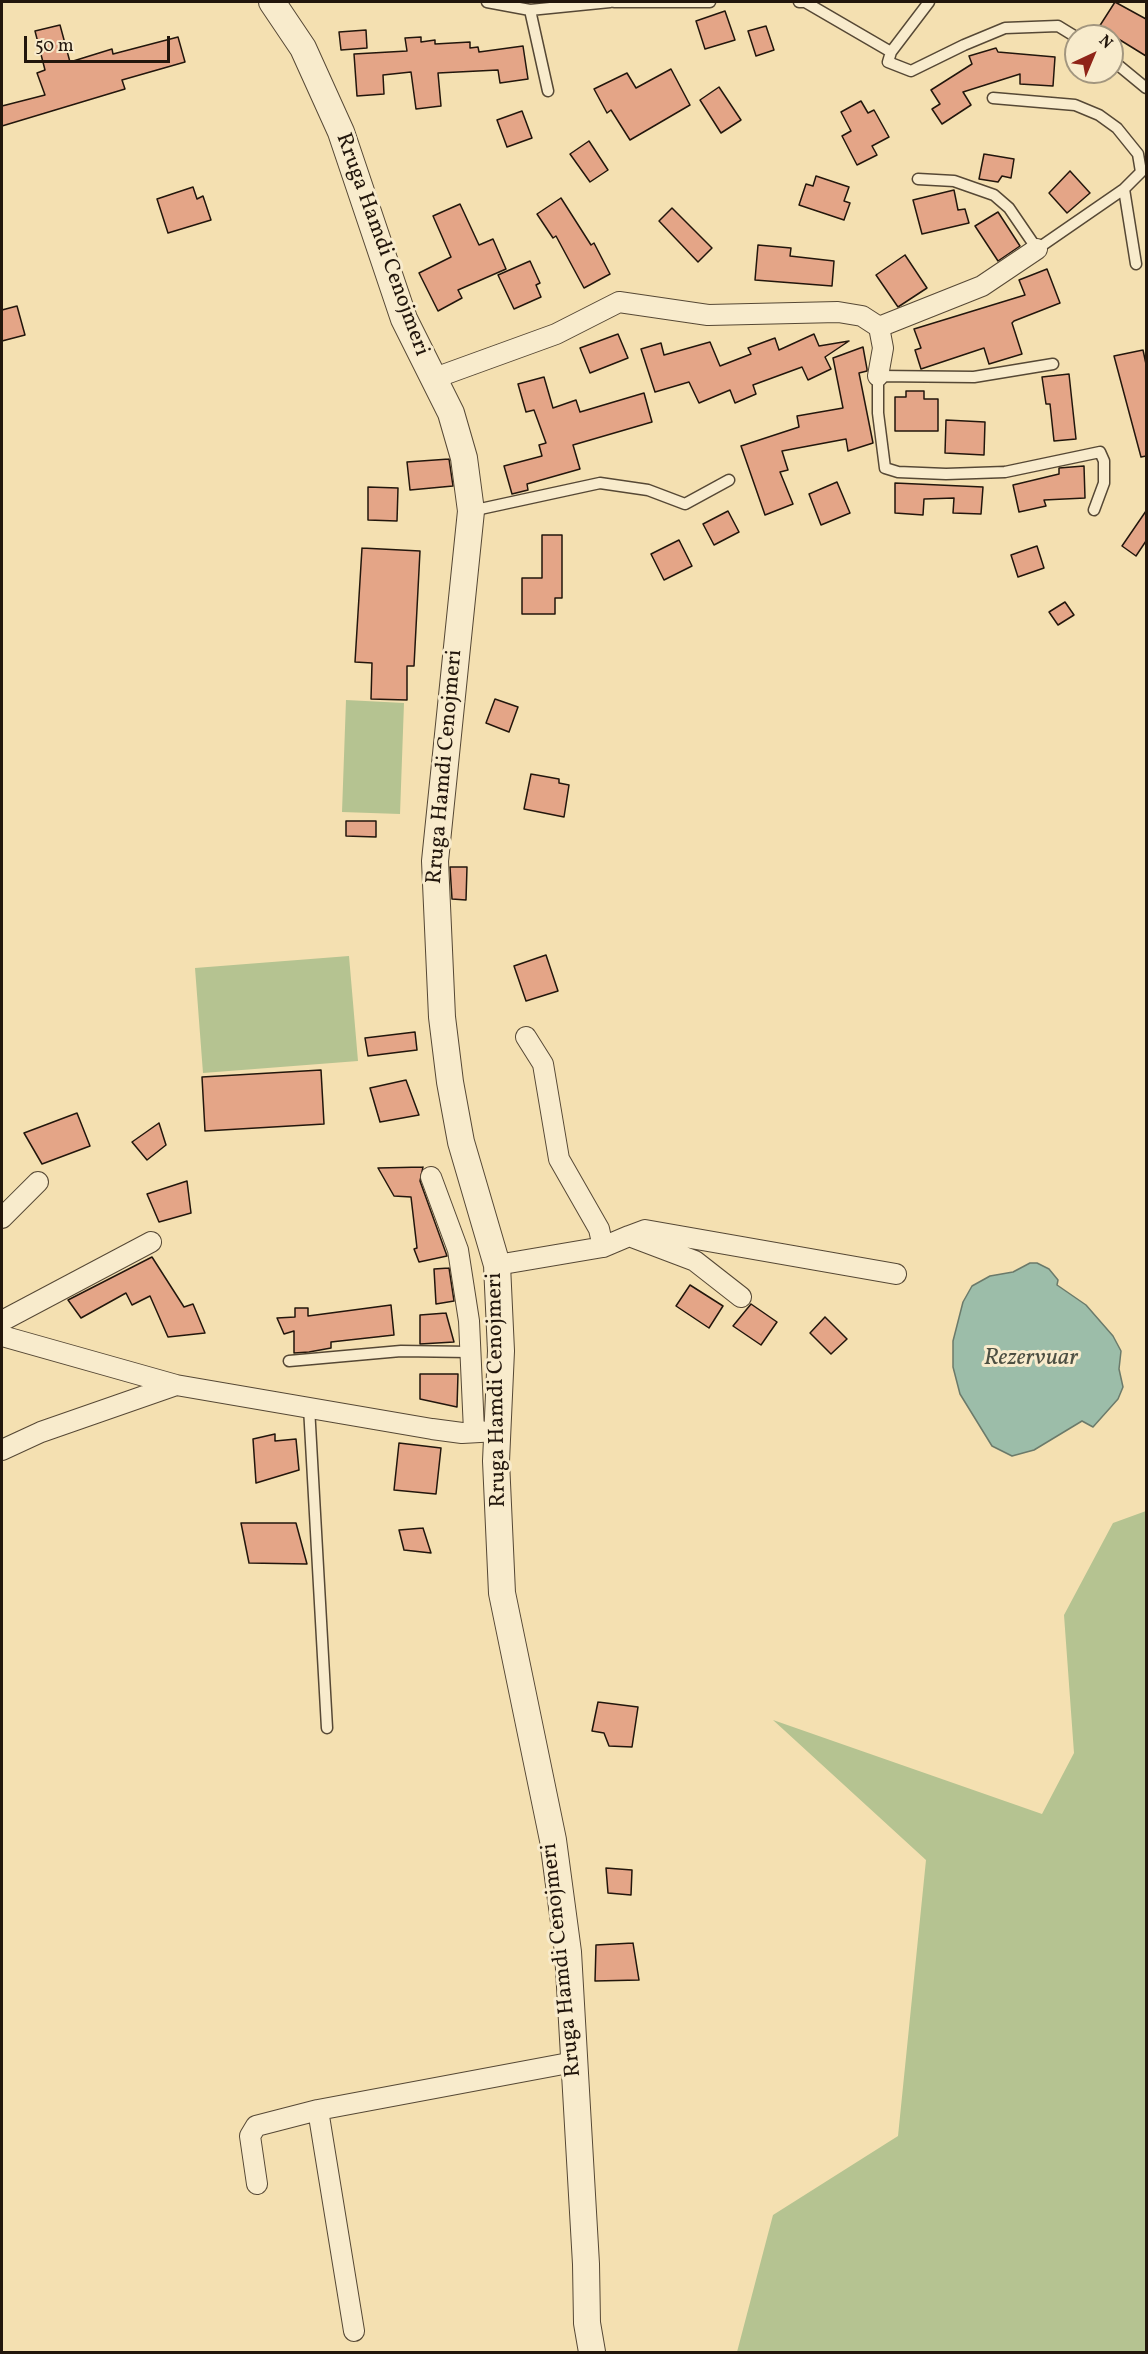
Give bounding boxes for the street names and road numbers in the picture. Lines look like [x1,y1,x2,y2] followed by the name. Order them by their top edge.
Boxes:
[328,130,434,360] street label: Rruga Hamdi Cenojmeri
[423,649,469,885] street label: Rruga Hamdi Cenojmeri
[483,1272,513,1508] street label: Rruga Hamdi Cenojmeri
[538,1842,588,2078] street label: Rruga Hamdi Cenojmeri

